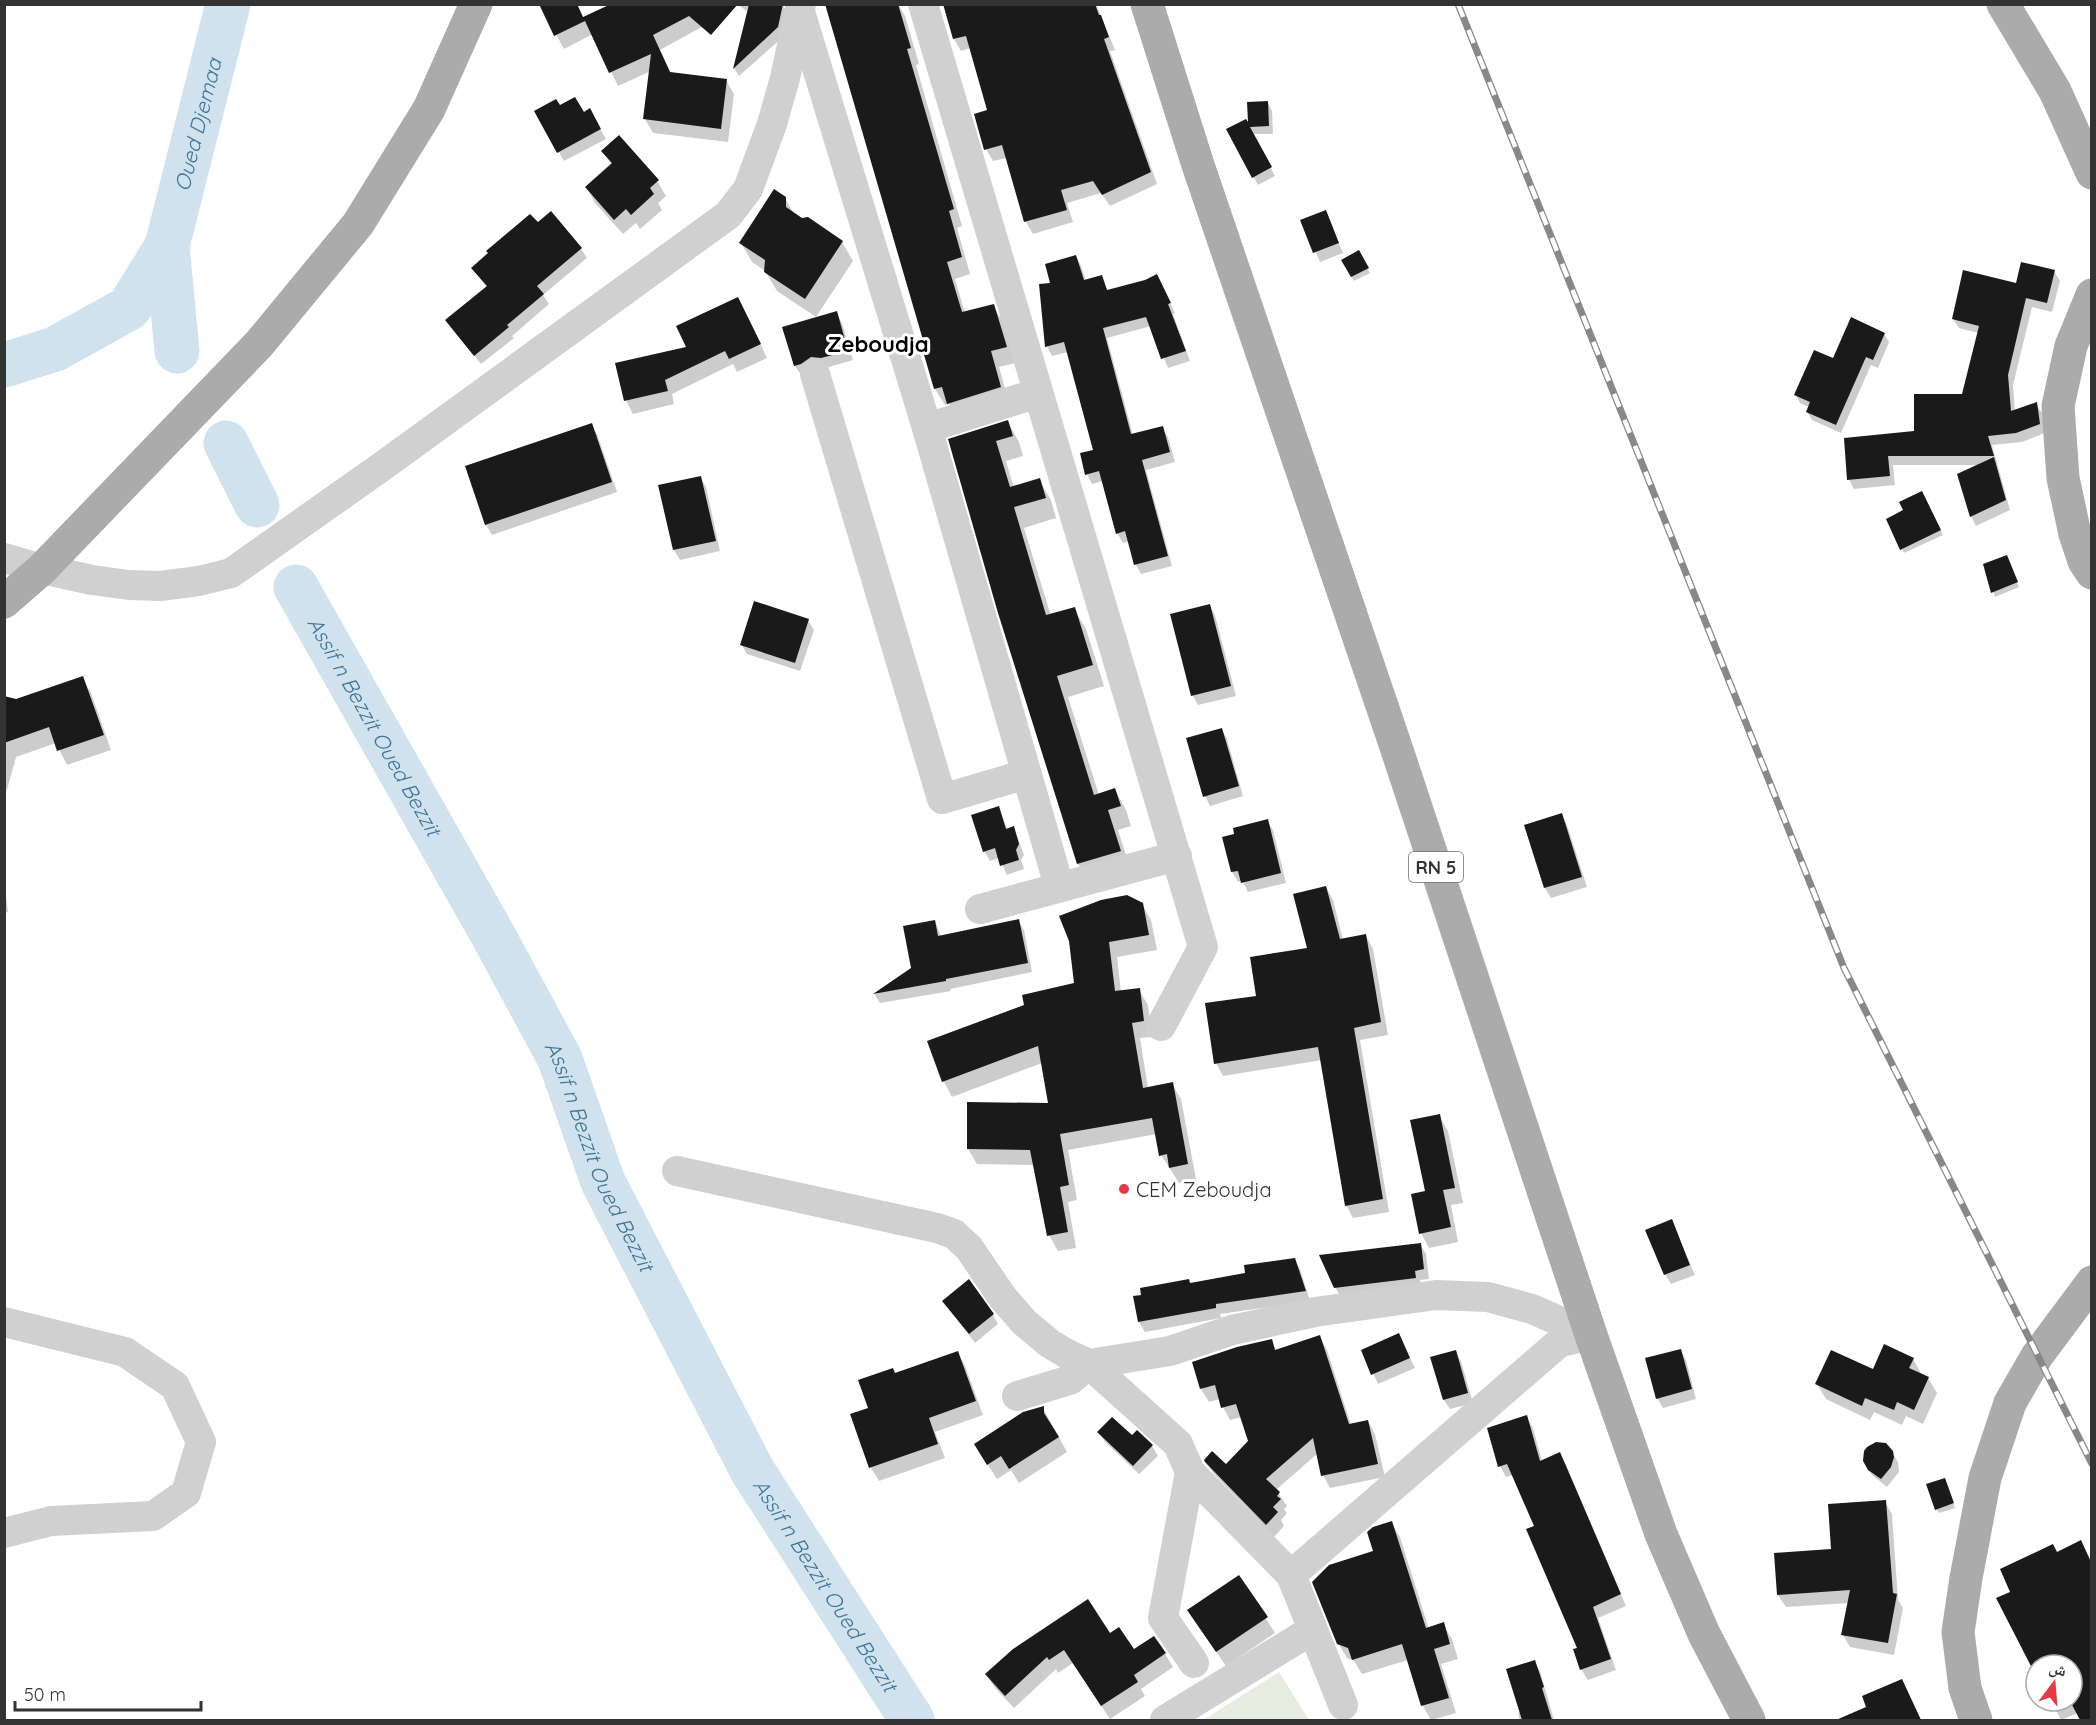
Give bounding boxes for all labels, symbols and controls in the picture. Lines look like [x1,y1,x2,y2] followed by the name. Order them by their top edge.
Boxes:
[168,54,227,194] water label: Oued Djemaa
[827,330,929,358] district label: Zeboudja
[302,612,448,843] water label: Assif n Bezzit Oued Bezzit
[1409,852,1463,882] road number: RN 5
[540,1036,661,1278] water label: Assif n Bezzit Oued Bezzit
[1136,1177,1272,1202] place label: CEM Zeboudja
[1117,1182,1131,1196] marker: CEM Zeboudja
[748,1474,905,1699] water label: Assif n Bezzit Oued Bezzit
[2024,1653,2084,1713] north arrow
[2047,1657,2069,1681] text: ش
[15,1674,201,1712] scale bar
[24,1683,66,1706] text: 50 m

